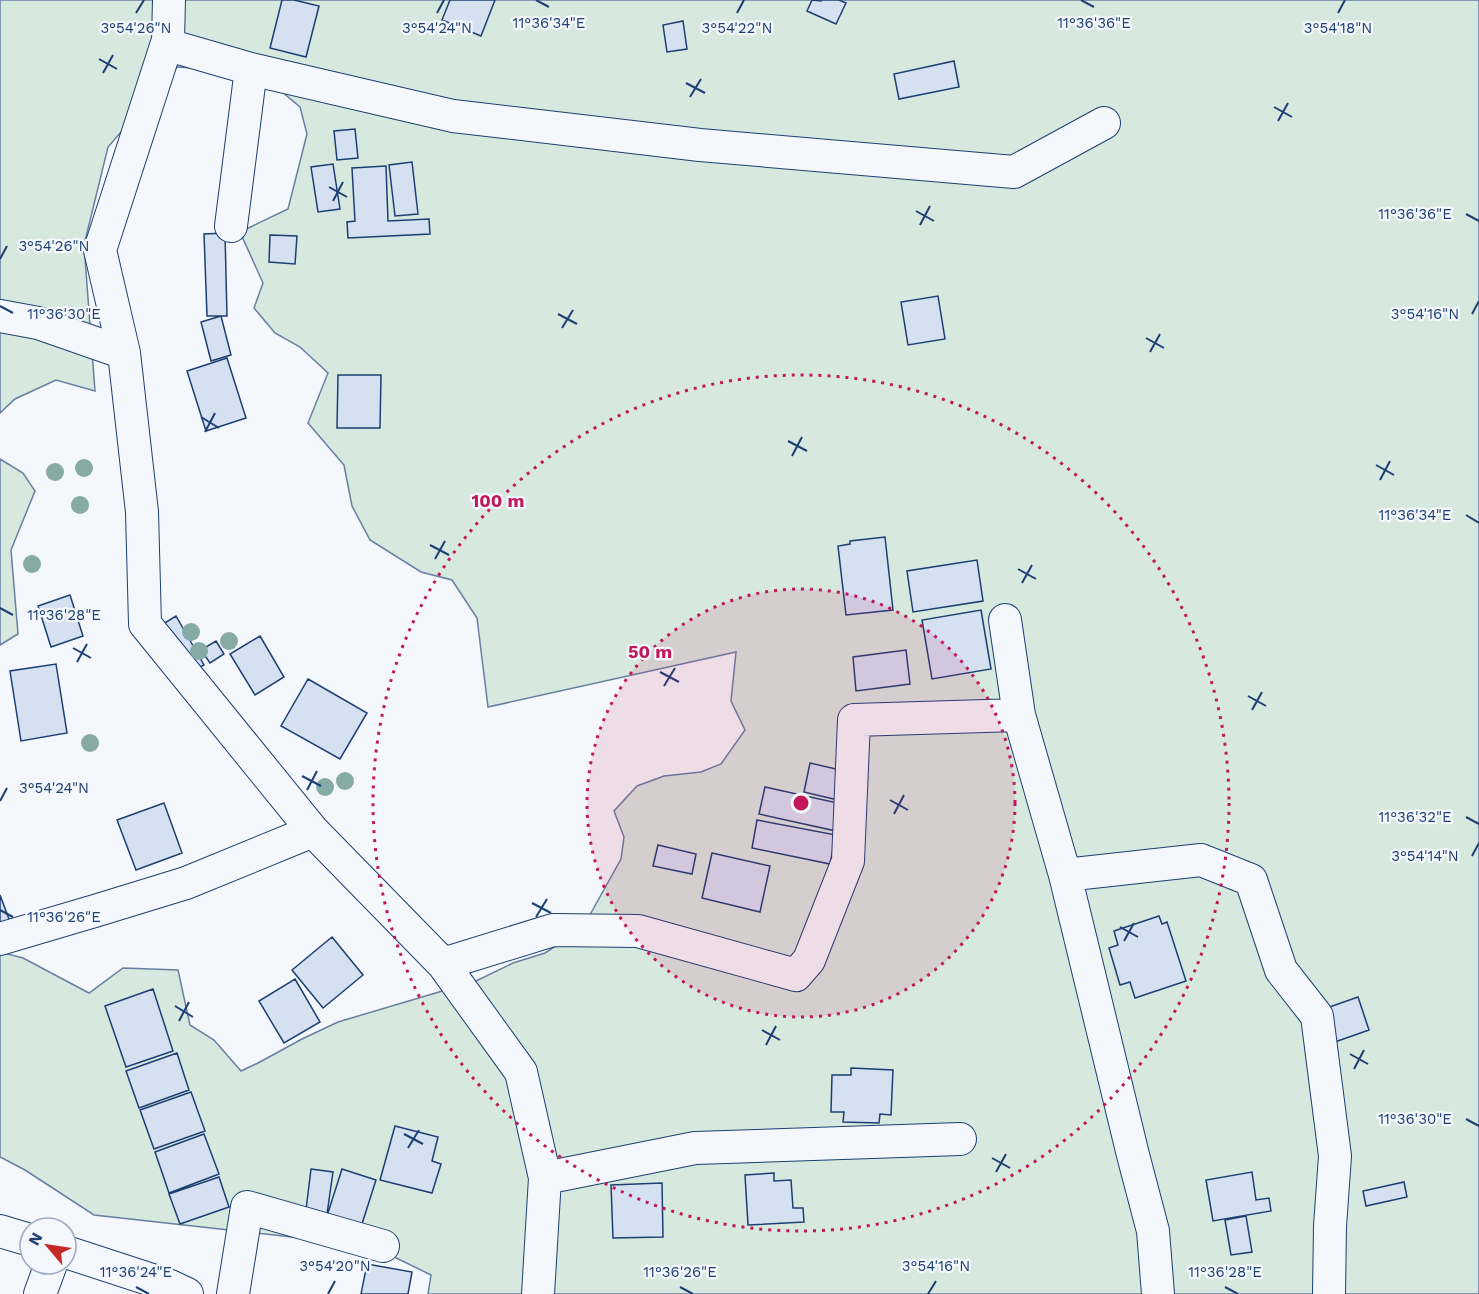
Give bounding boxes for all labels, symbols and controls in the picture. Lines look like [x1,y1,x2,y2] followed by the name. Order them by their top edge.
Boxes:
[513,14,585,32] text: 11°36'34"E
[1057,14,1131,32] text: 11°36'36"E
[100,19,172,37] text: 3°54'26"N
[402,19,472,37] text: 3°54'24"N
[702,19,772,37] text: 3°54'22"N
[1304,19,1372,37] text: 3°54'18"N
[1378,205,1452,223] text: 11°36'36"E
[18,237,90,255] text: 3°54'26"N
[27,305,101,323] text: 11°36'30"E
[1391,305,1459,323] text: 3°54'16"N
[471,490,525,511] text: 100 m
[1379,506,1451,524] text: 11°36'34"E
[27,606,101,624] text: 11°36'28"E
[628,641,672,662] text: 50 m
[19,779,89,797] text: 3°54'24"N
[791,793,811,813] centre of rings
[1378,808,1452,826] text: 11°36'32"E
[1391,847,1459,865] text: 3°54'14"N
[27,908,101,926] text: 11°36'26"E
[1378,1110,1452,1128] text: 11°36'30"E
[18,1216,78,1276] north arrow
[24,1229,47,1249] text: N
[299,1257,371,1275] text: 3°54'20"N
[902,1257,970,1275] text: 3°54'16"N
[100,1263,172,1281] text: 11°36'24"E
[643,1263,717,1281] text: 11°36'26"E
[1188,1263,1262,1281] text: 11°36'28"E

